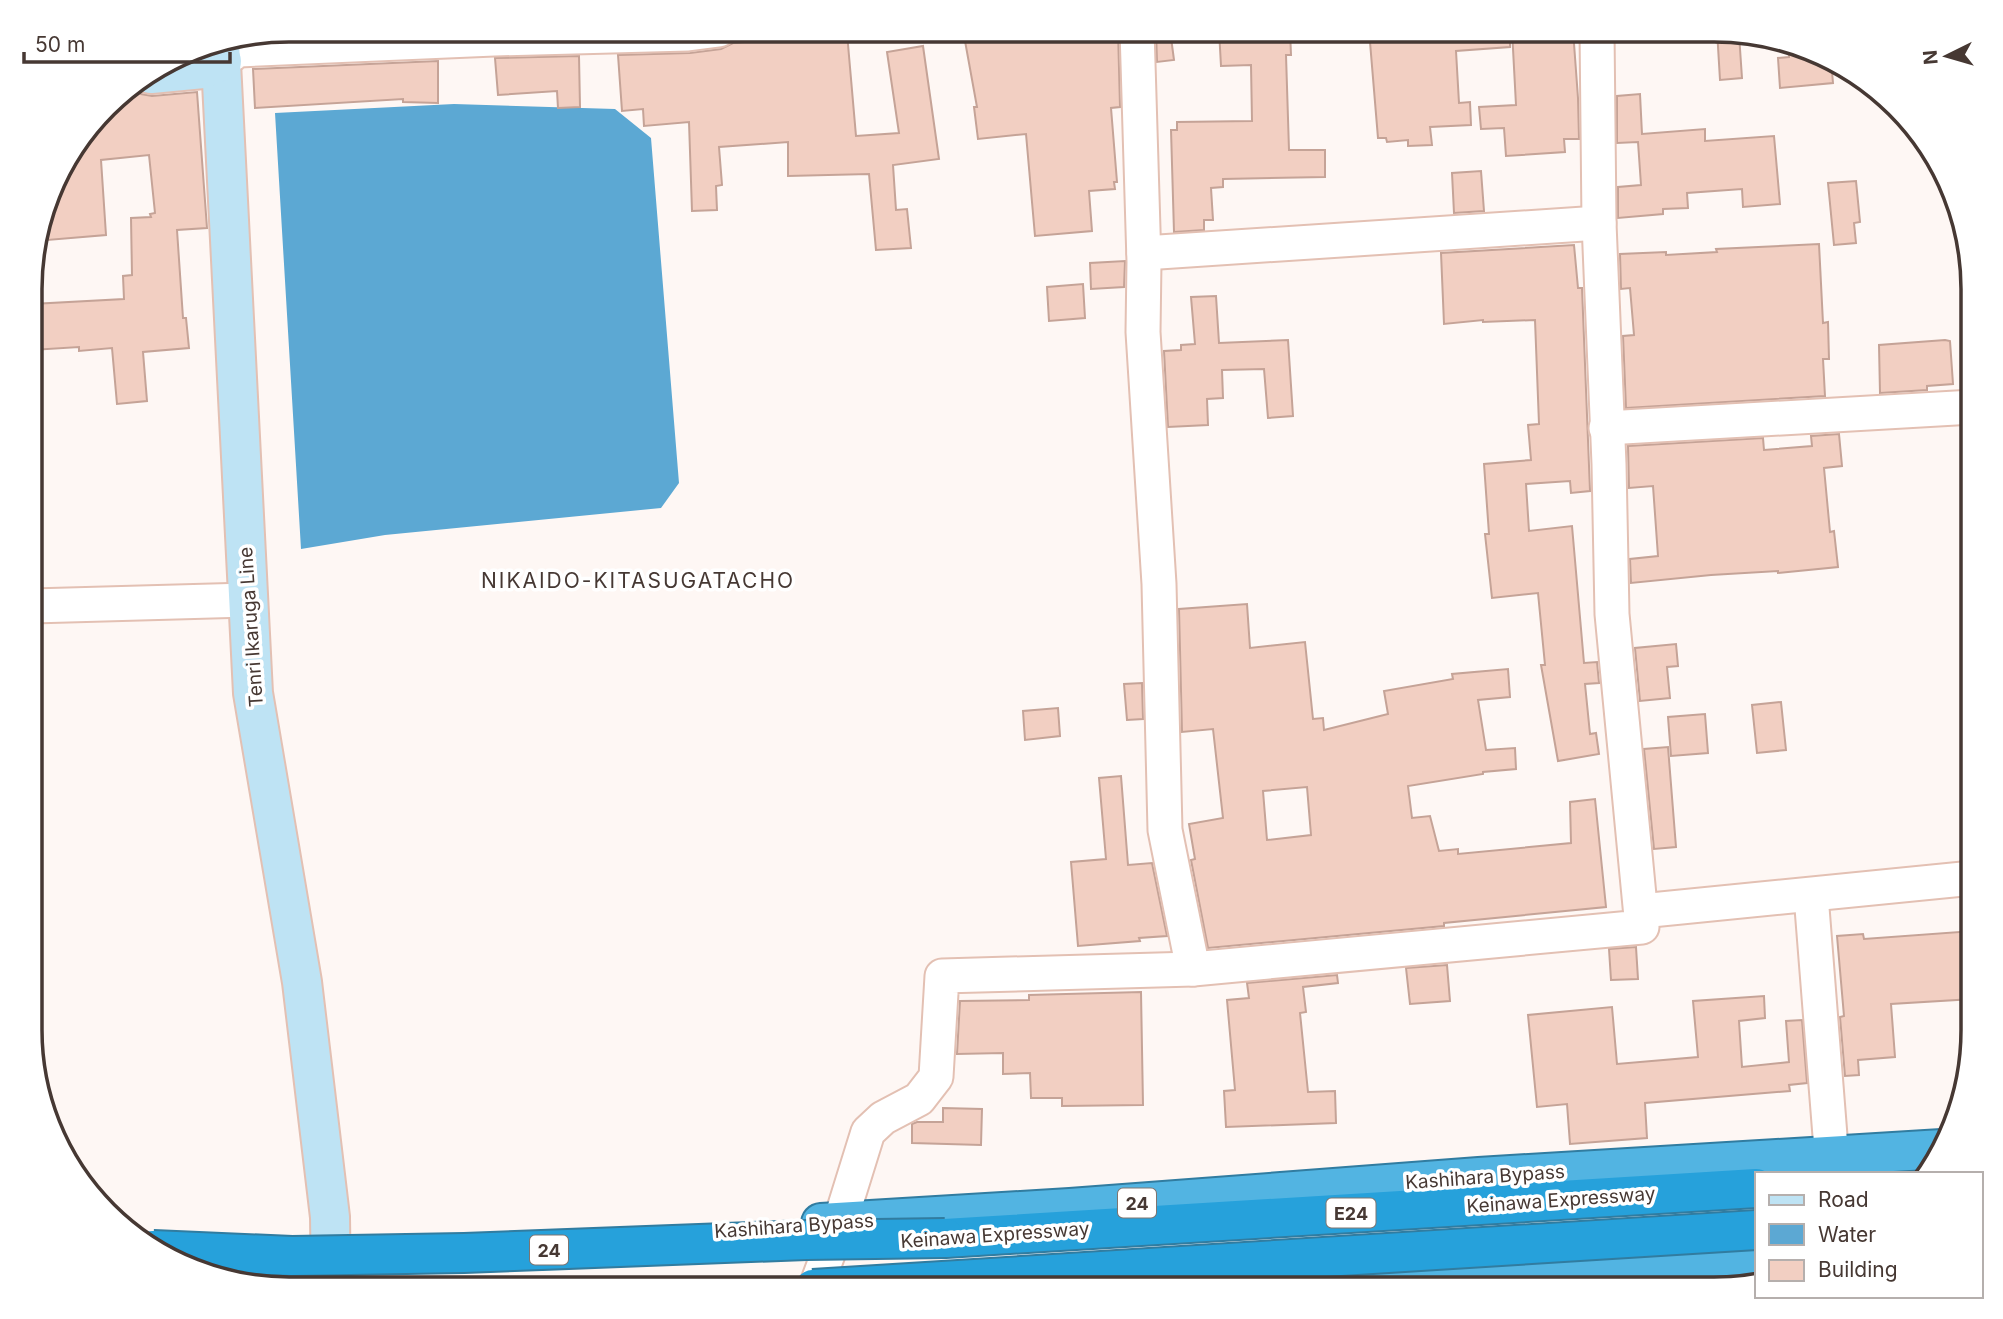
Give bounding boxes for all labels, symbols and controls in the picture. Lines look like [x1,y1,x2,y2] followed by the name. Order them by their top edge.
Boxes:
[24,21,231,65] scale bar
[1912,21,1982,91] north arrow
[35,32,85,57] text: 50 m
[1918,49,1943,66] text: N
[234,546,268,708] street label: Tenri Ikaruga Line
[481,568,795,593] district label: NIKAIDO-KITASUGATACHO
[1404,1160,1566,1194] street label: Kashihara Bypass
[1755,1172,1982,1298] legend
[1466,1182,1656,1218] street label: Keinawa Expressway
[1818,1187,1869,1212] text: Road
[1118,1188,1156,1218] road number: 24
[1326,1198,1376,1228] road number: E24
[713,1209,875,1243] street label: Kashihara Bypass
[900,1217,1090,1253] street label: Keinawa Expressway
[1818,1222,1876,1247] text: Water
[530,1236,568,1265] road number: 24
[1818,1257,1898,1282] text: Building

